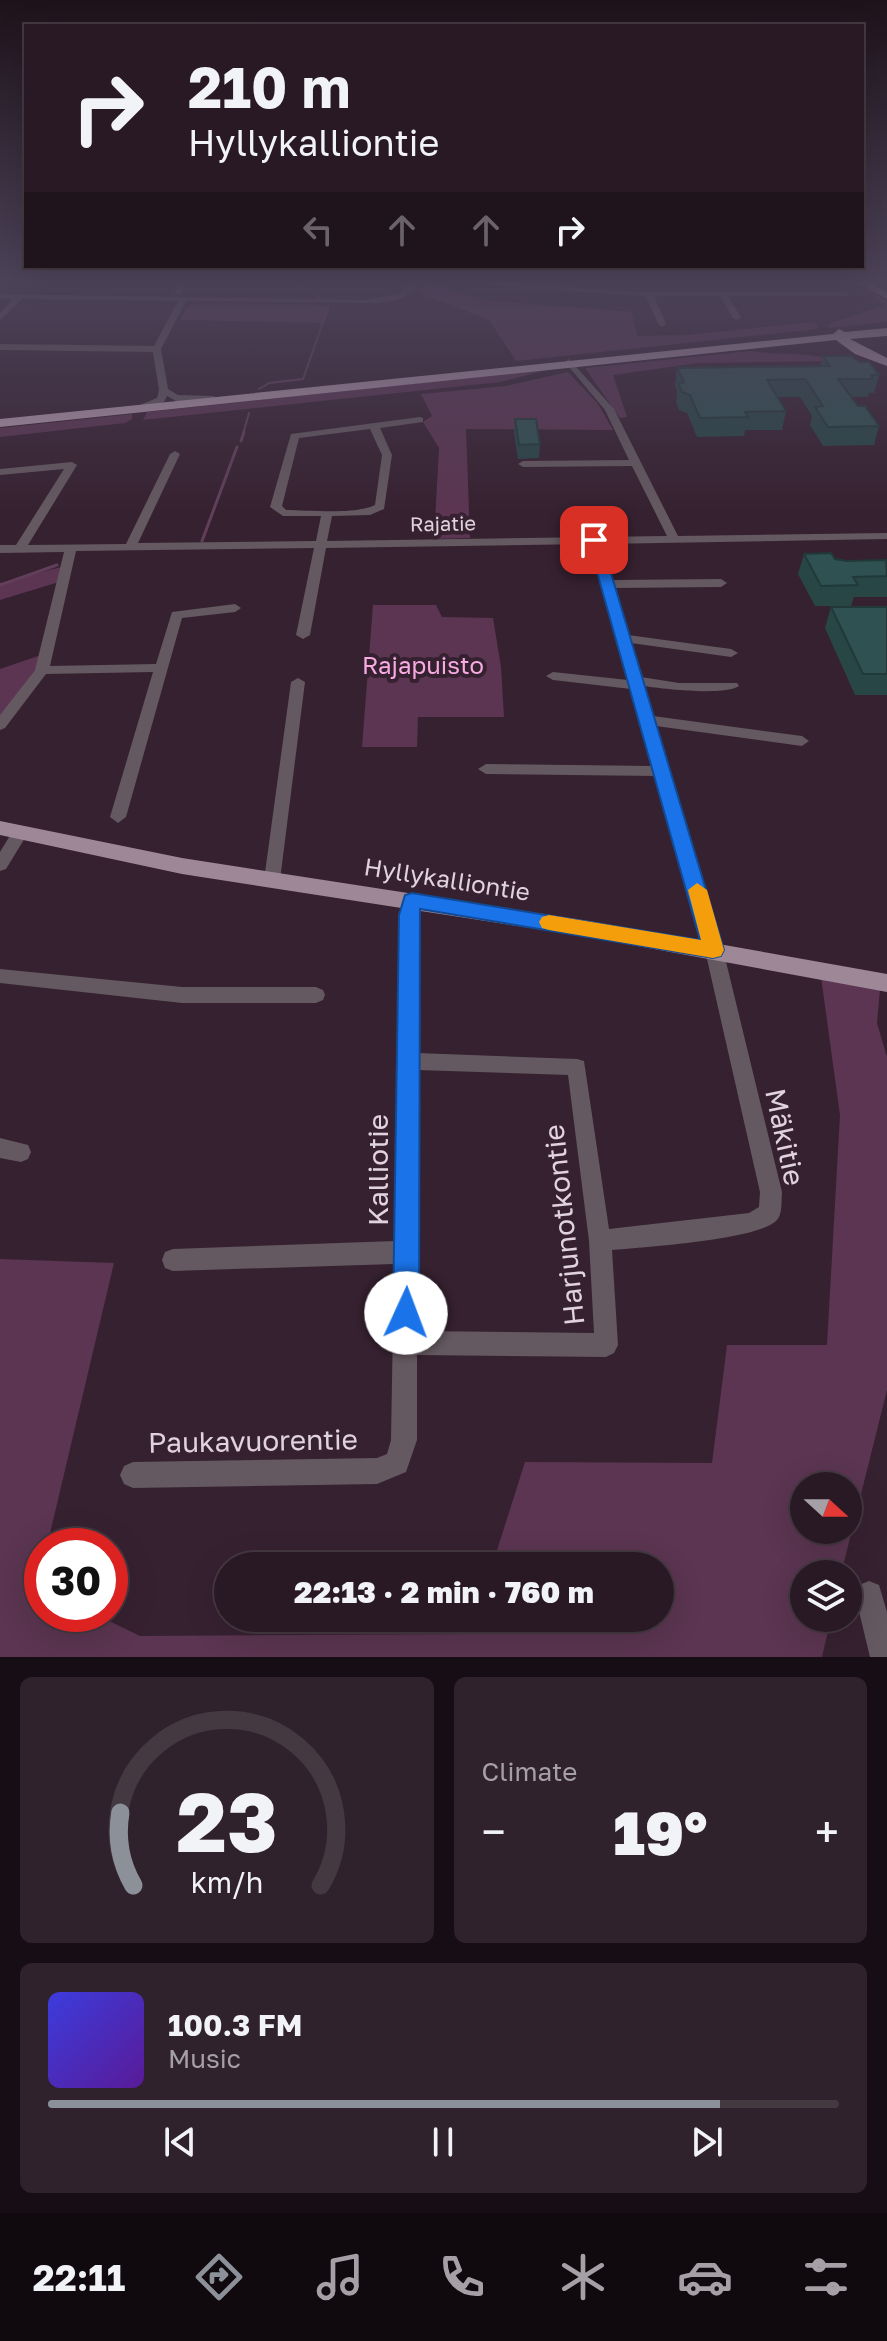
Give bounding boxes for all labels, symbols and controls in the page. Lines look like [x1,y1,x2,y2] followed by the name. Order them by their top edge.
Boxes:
[188,53,350,120] text: 210 m
[56,56,160,160] icon: right
[188,121,439,164] text: Hyllykalliontie
[296,208,340,252] icon: left
[380,208,424,252] icon: ahead
[464,208,508,252] icon: ahead
[548,208,592,252] icon: right
[560,506,628,574] pin
[410,510,476,536] street label: Rajatie
[572,518,616,562] icon: arrive
[362,650,484,679] park label: Rajapuisto
[362,851,532,906] street label: Hyllykalliontie
[759,1085,812,1188] street label: Mäkitie
[361,1114,394,1226] street label: Kalliotie
[537,1123,590,1327] street label: Harjunotkontie
[364,1271,448,1355] position arrow
[148,1422,358,1459] street label: Paukavuorentie
[790,1472,862,1544] north arrow
[790,1472,862,1632] map controls
[24,1528,128,1632] speed limit sign: 30
[790,1560,862,1632] button: layers
[294,1574,594,1610] text: 22:13 · 2 min · 760 m
[482,1756,577,1787] text: Climate
[176,1770,278,1870] text: 23
[613,1796,707,1868] text: 19°
[482,1805,506,1858] text: −
[815,1805,839,1858] text: +
[190,1865,263,1899] text: km/h
[168,2007,302,2043] text: 100.3 FM
[168,2043,241,2074] text: Music
[158,2120,202,2164] icon: previous
[421,2120,465,2164] icon: pause
[685,2120,729,2164] icon: next
[191,2249,247,2305] icon: directions
[312,2249,368,2305] icon: music
[434,2249,490,2305] icon: phone
[555,2249,611,2305] icon: climate
[677,2249,733,2305] icon: car
[798,2249,854,2305] icon: filters
[33,2256,125,2299] text: 22:11

